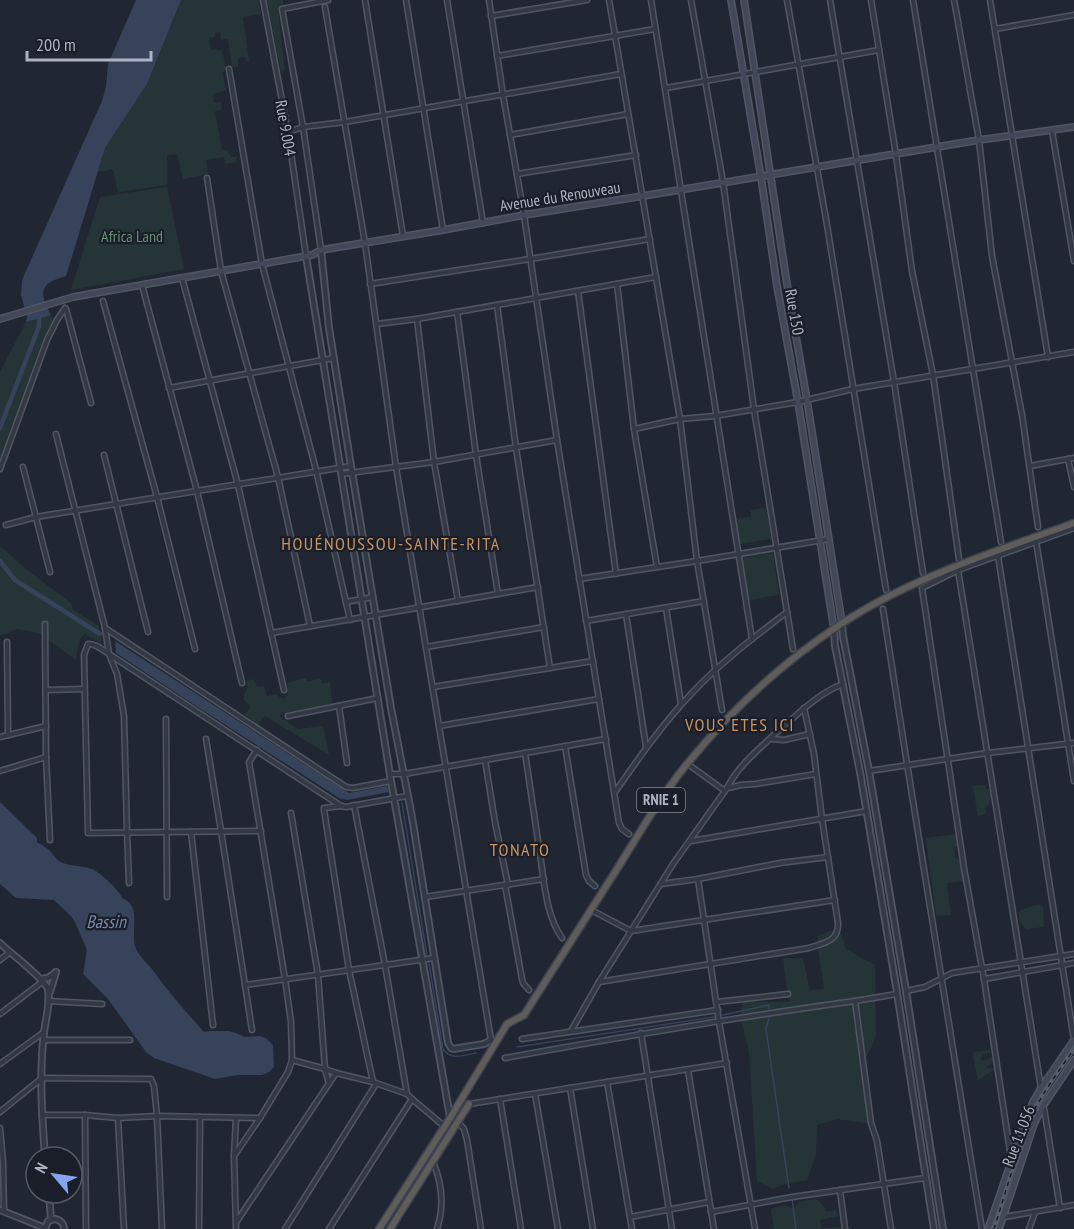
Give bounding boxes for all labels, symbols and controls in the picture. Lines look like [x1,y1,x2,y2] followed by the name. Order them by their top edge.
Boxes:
[27,24,152,62] scale bar
[36,33,76,56] text: 200 m
[271,99,301,157] street label: Rue 9.004
[498,177,622,215] street label: Avenue du Renouveau
[101,226,163,246] park label: Africa Land
[781,287,809,337] street label: Rue 150
[281,532,501,555] district label: HOUÉNOUSSOU-SAINTE-RITA
[684,713,795,736] district label: VOUS ETES ICI
[637,788,685,812] road number: RNIE 1
[490,838,550,861] district label: TONATO
[86,910,127,933] water label: Bassin
[997,1103,1039,1169] street label: Rue 11.056
[24,1145,84,1205] north arrow
[30,1159,52,1176] text: N

